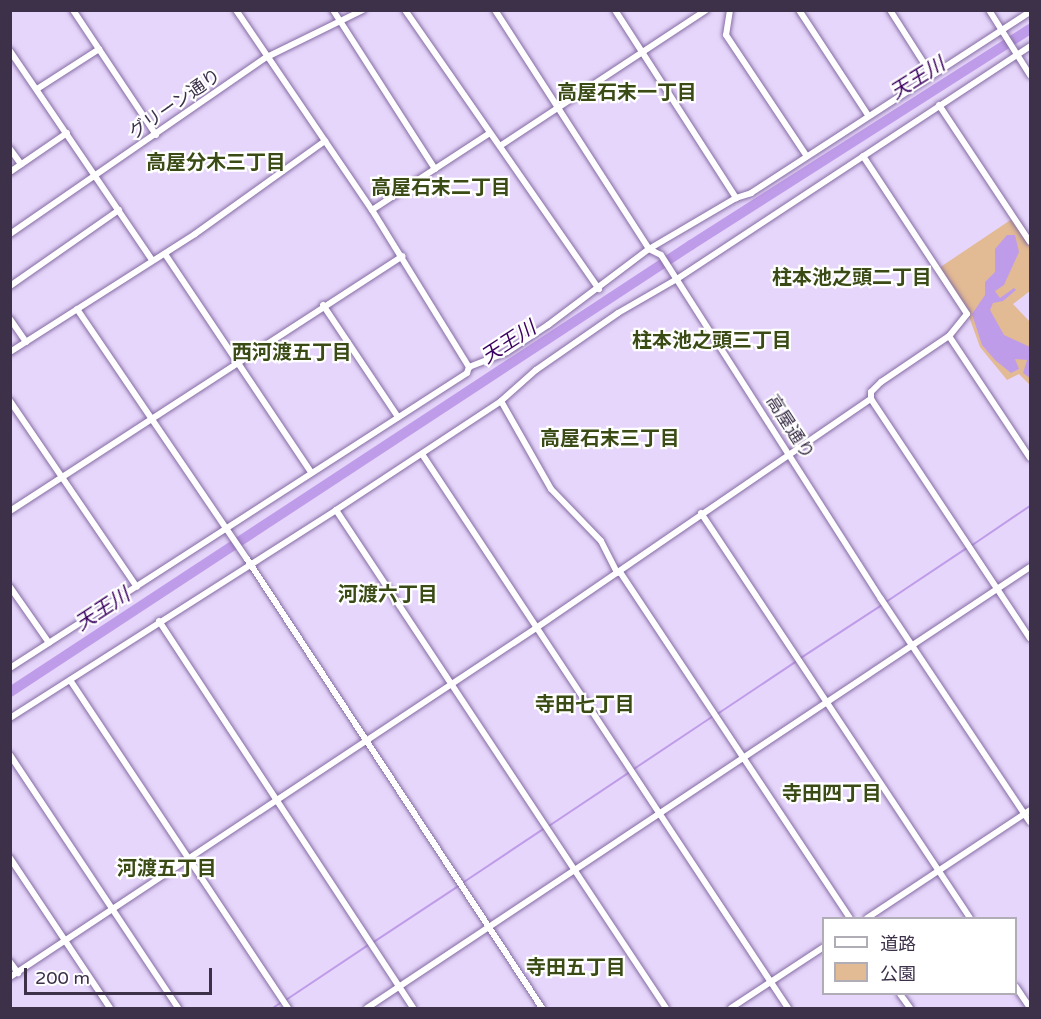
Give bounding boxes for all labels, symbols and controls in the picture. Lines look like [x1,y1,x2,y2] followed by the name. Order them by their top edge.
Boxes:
[886,53,950,105] water label: 天王川
[125,64,225,144] street label: グリーン通り
[557,81,697,105] district label: 高屋石末一丁目
[146,151,286,175] district label: 高屋分木三丁目
[371,176,511,200] district label: 高屋石末二丁目
[772,266,932,290] district label: 柱本池之頭二丁目
[477,317,541,369] water label: 天王川
[632,329,792,353] district label: 柱本池之頭三丁目
[232,341,352,365] district label: 西河渡五丁目
[761,391,819,463] street label: 高屋通り
[540,427,680,451] district label: 高屋石末三丁目
[338,583,438,607] district label: 河渡六丁目
[71,584,135,636] water label: 天王川
[535,693,635,717] district label: 寺田七丁目
[782,782,882,806] district label: 寺田四丁目
[117,857,217,881] district label: 河渡五丁目
[822,917,1017,995] legend
[880,933,916,955] text: 道路
[27,956,214,994] scale bar
[526,956,626,980] district label: 寺田五丁目
[880,963,916,985] text: 公園
[35,967,90,989] text: 200 m

